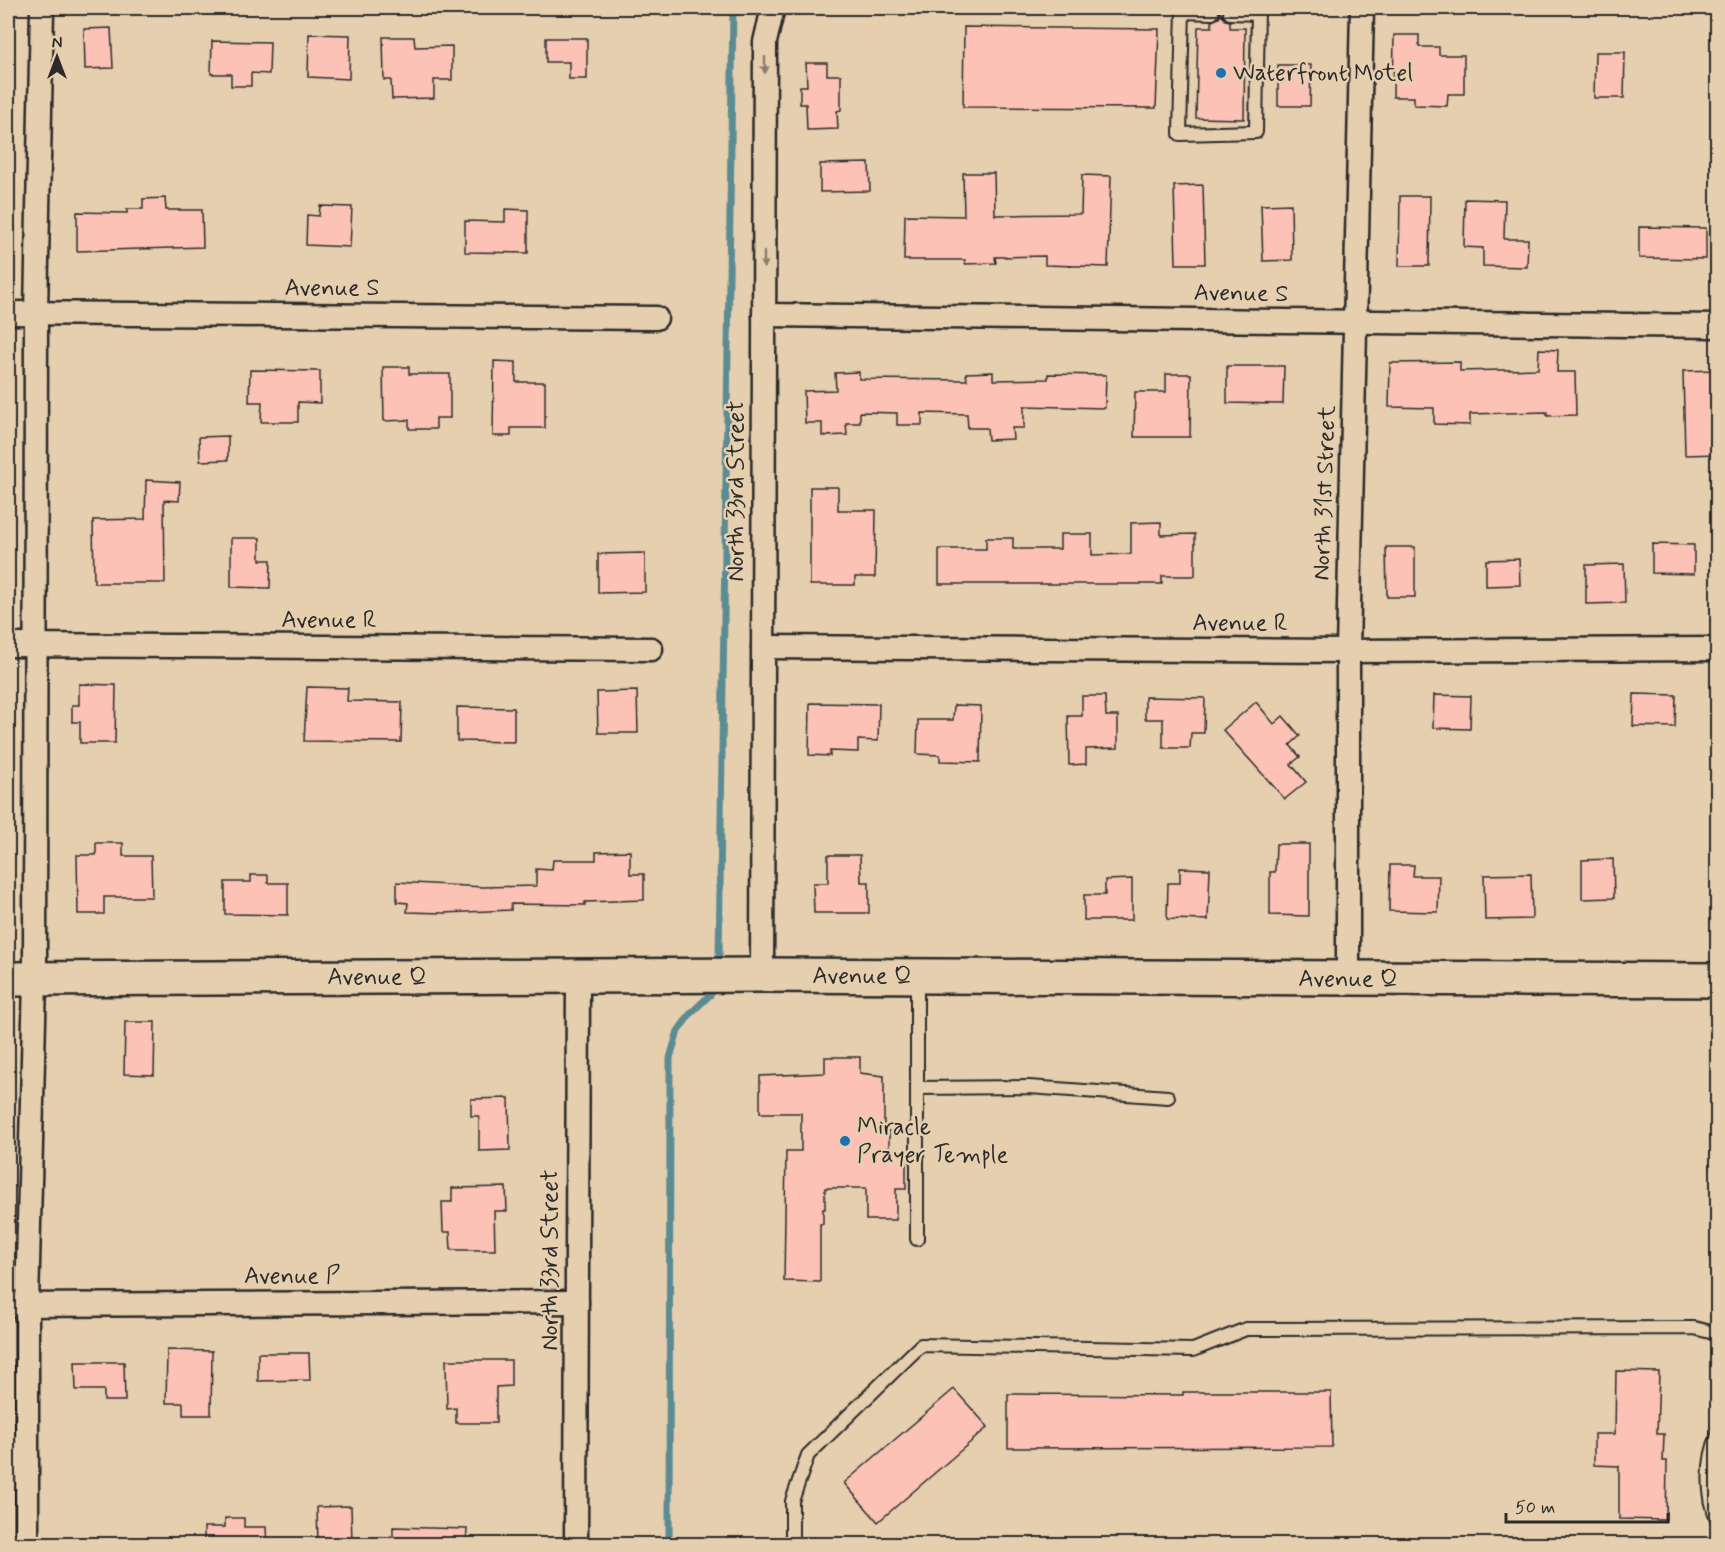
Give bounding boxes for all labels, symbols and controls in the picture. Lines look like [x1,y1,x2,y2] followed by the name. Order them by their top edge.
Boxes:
[27,27,87,87] north arrow
[52,33,62,54] text: N
[760,56,770,75] one-way arrow
[1233,58,1413,89] place label: Waterfront Motel
[1214,66,1228,80] marker: Waterfront Motel
[759,251,769,270] one-way arrow
[285,273,379,304] street label: Avenue S
[1193,278,1289,310] street label: Avenue S
[721,400,752,582] street label: North 33rd Street
[1306,405,1344,581] street label: North 31st Street
[281,605,377,636] street label: Avenue R
[1192,608,1288,639] street label: Avenue R
[812,961,912,992] street label: Avenue Q
[327,962,427,993] street label: Avenue Q
[1298,964,1398,995] street label: Avenue Q
[857,1112,1008,1171] place label: Miracle Prayer Temple
[838,1134,852,1148] marker: Miracle Prayer Temple
[535,1169,566,1351] street label: North 33rd Street
[244,1261,341,1292] street label: Avenue P
[1506,1486,1668,1524] scale bar
[1515,1496,1555,1520] text: 50 m

